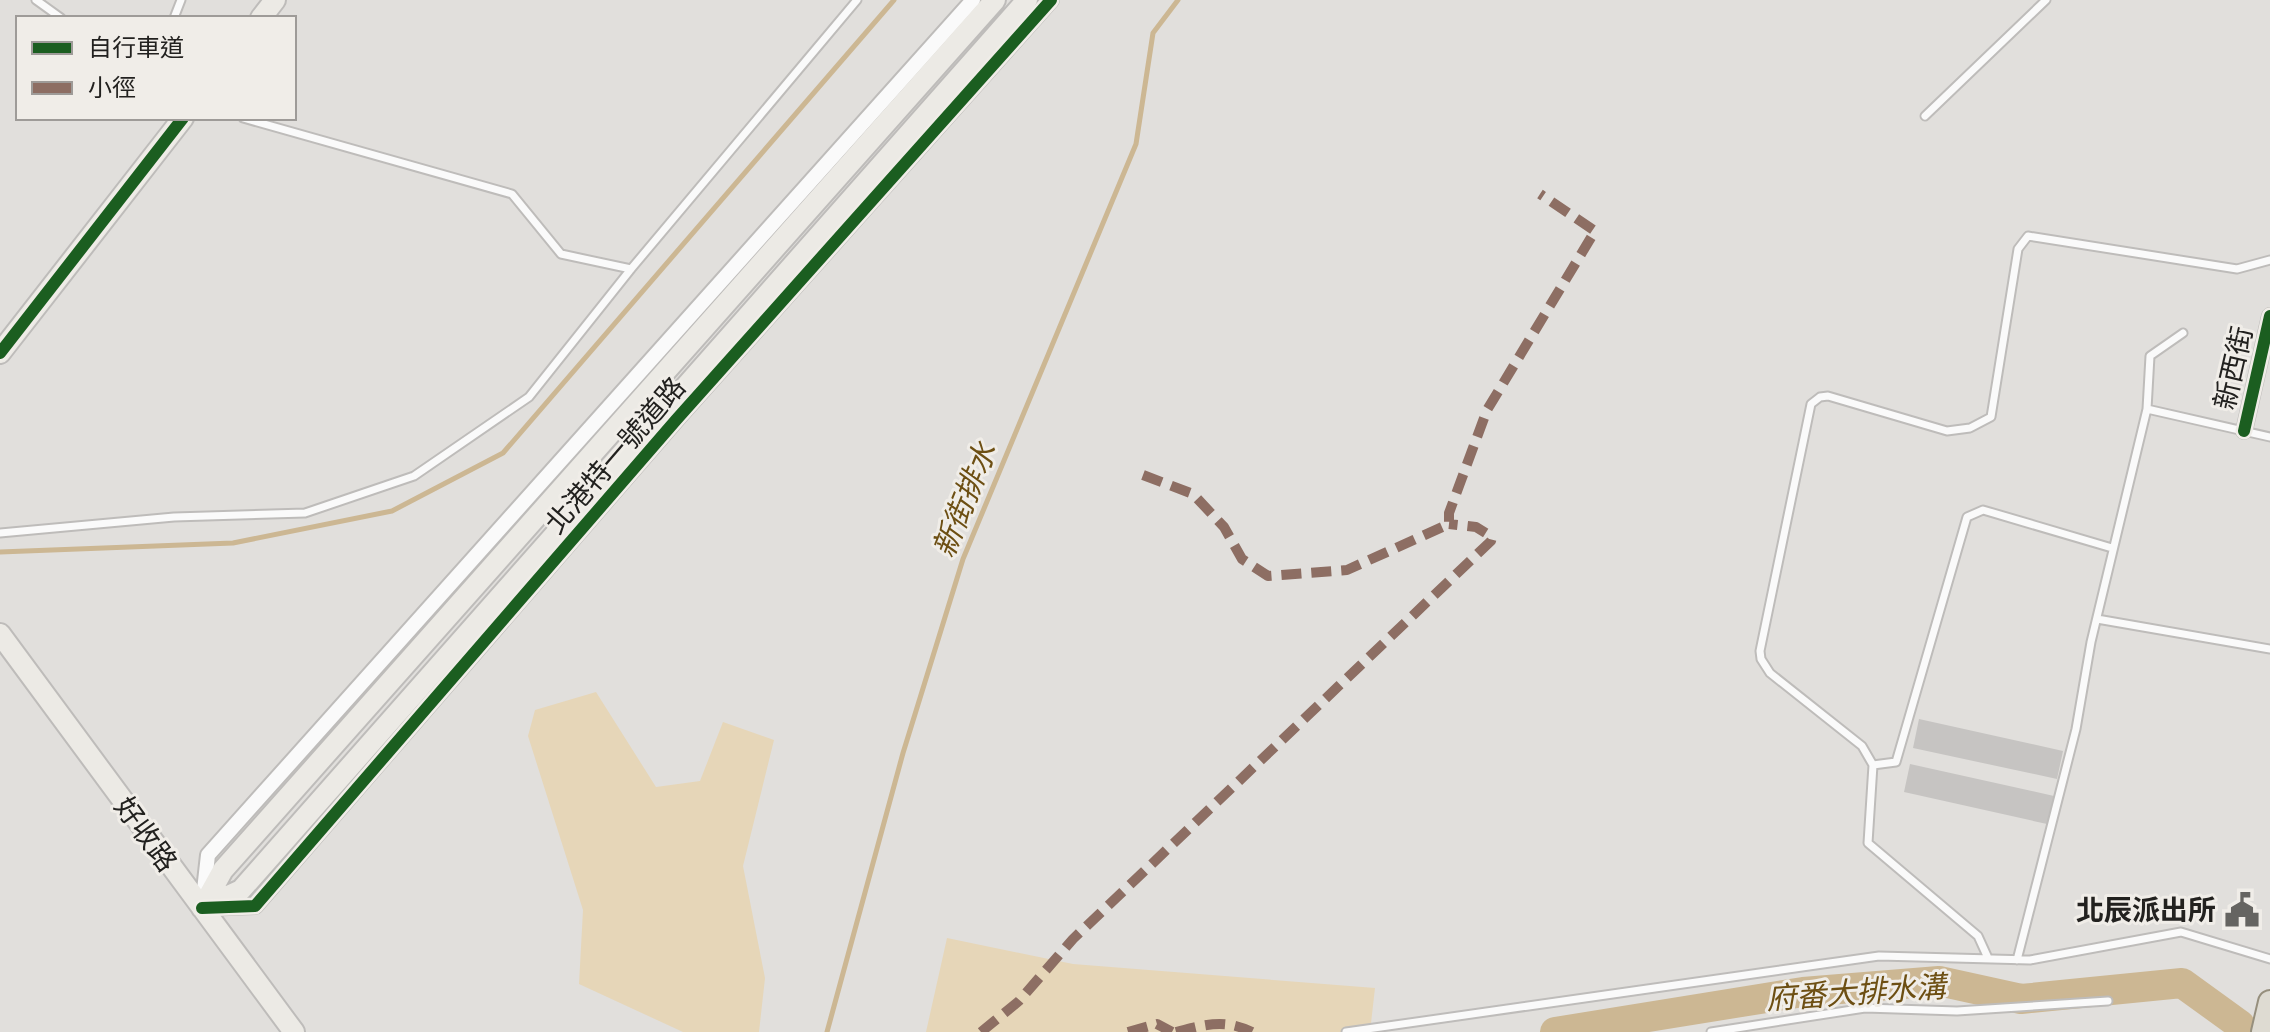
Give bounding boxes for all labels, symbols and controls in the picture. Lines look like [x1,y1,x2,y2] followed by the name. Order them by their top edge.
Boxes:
[16,16,296,120] legend
[88,32,184,62] text: 自行車道
[88,72,136,102] text: 小徑
[2206,323,2259,413] street label: 新西街
[537,369,692,540] street label: 北港特一號道路
[924,435,1005,562] water label: 新街排水
[108,789,185,878] street label: 好收路
[2223,891,2261,929] public building icon: 北辰派出所
[2076,892,2216,927] place label: 北辰派出所
[1765,966,1951,1017] water label: 府番大排水溝

